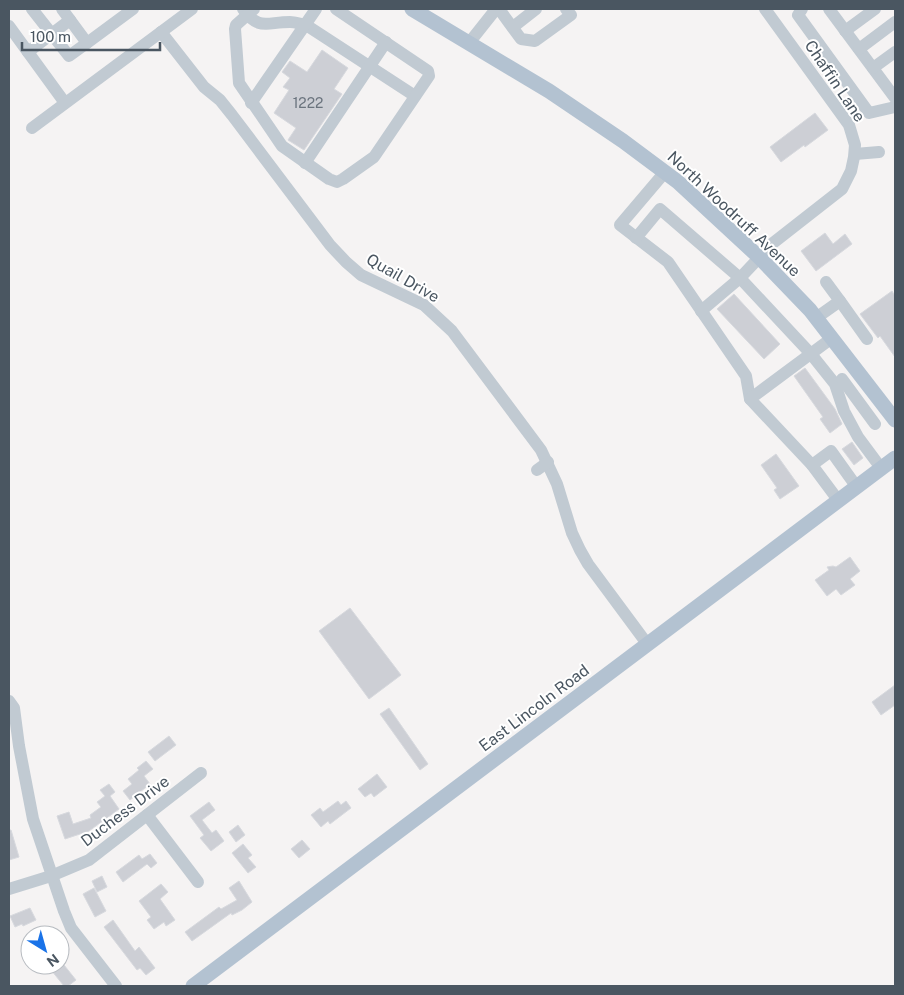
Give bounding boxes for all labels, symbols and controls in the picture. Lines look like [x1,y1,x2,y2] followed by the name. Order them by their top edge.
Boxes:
[22,20,160,52] scale bar
[30,28,71,45] text: 100 m
[801,37,869,125] street label: Chaffin Lane
[293,95,323,111] house number: 1222
[664,147,804,281] street label: North Woodruff Avenue
[363,249,443,307] street label: Quail Drive
[475,661,593,755] street label: East Lincoln Road
[77,772,173,850] street label: Duchess Drive
[20,925,70,975] north arrow
[44,951,62,970] text: N

